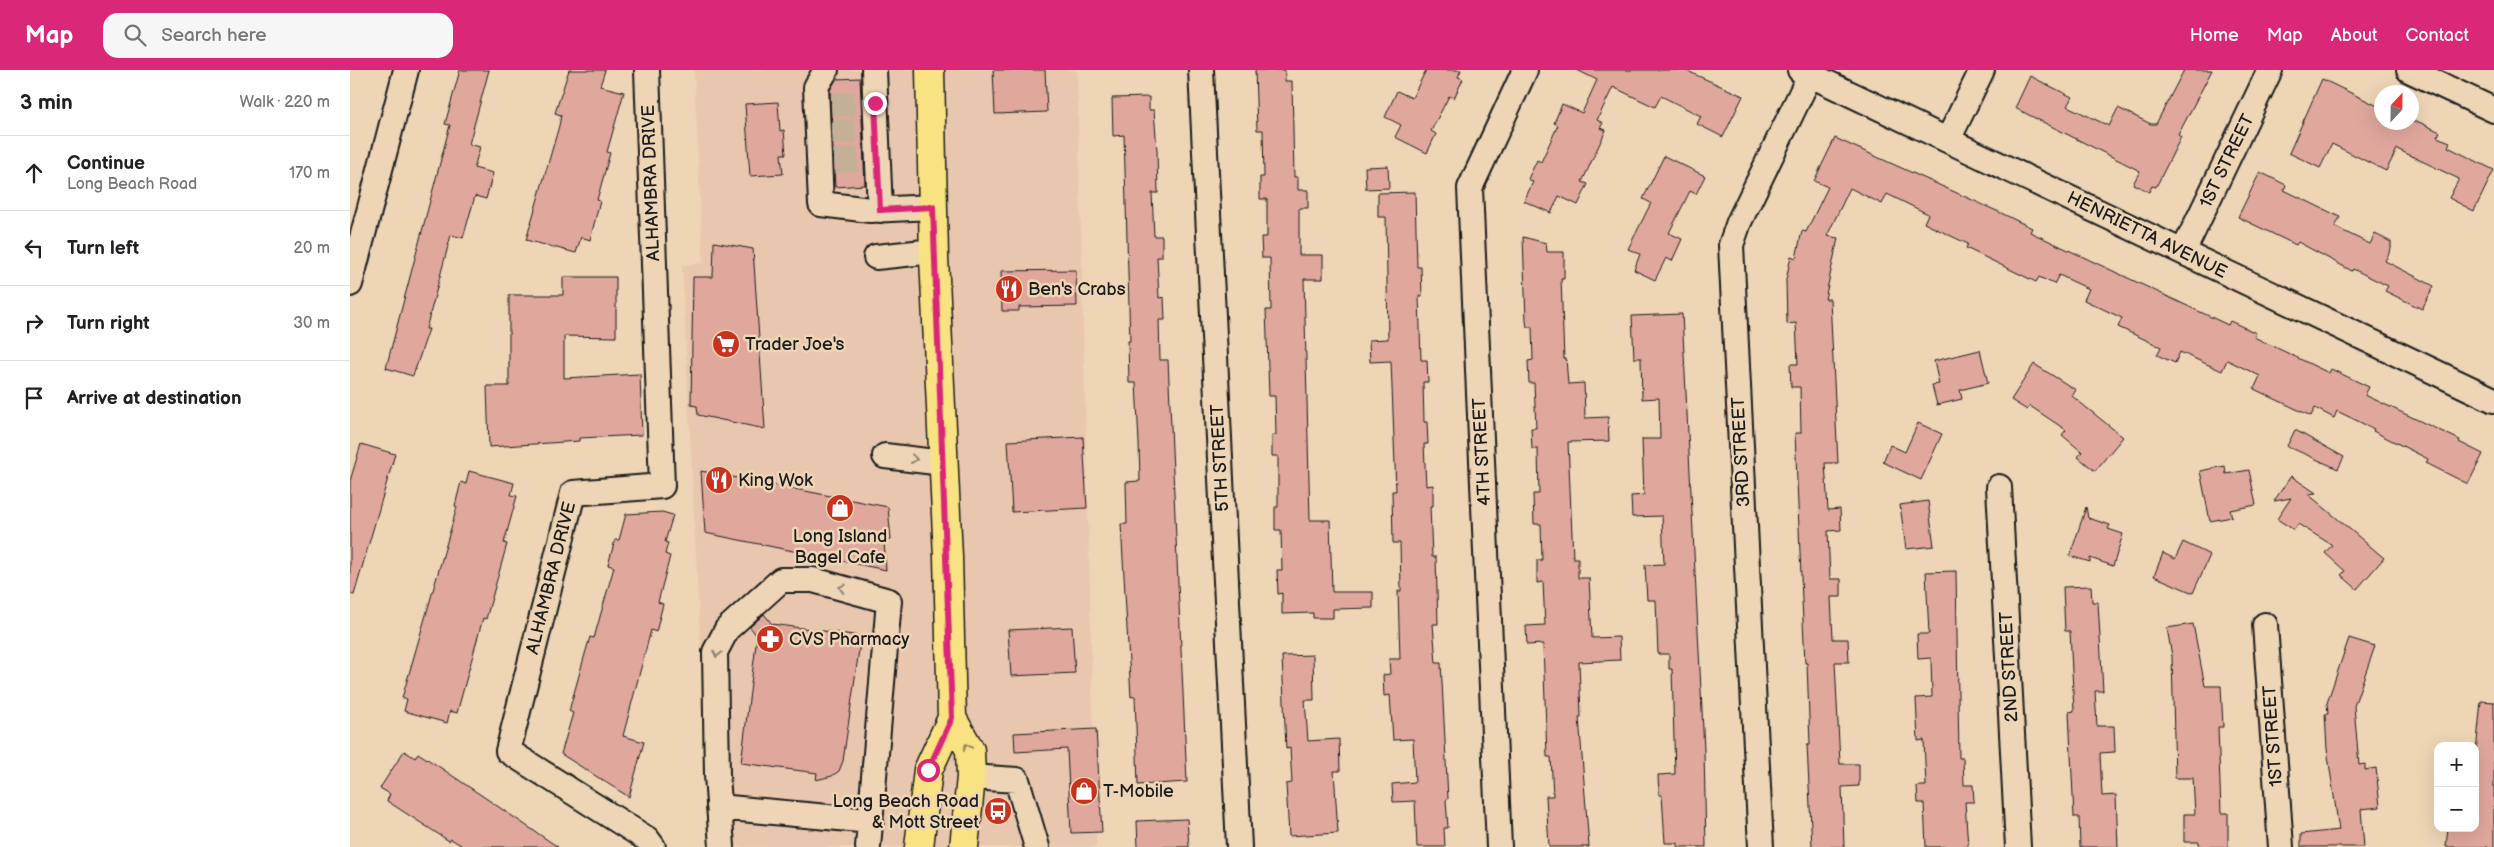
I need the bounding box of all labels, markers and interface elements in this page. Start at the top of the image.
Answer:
search box [103,13,453,58]
text: Map [25,21,73,50]
icon: search [121,21,149,49]
text: Search here [161,24,267,47]
text: Home [2190,25,2239,46]
text: Map [2267,25,2303,46]
text: About [2331,25,2378,46]
text: Contact [2406,25,2469,46]
north arrow [2374,85,2419,130]
text: 3 min [20,90,73,115]
route end [864,92,887,115]
text: Walk · 220 m [240,93,330,112]
street label: ALHAMBRA DRIVE [638,104,664,262]
street label: 1ST STREET [2195,111,2259,211]
text: Continue [67,152,145,175]
icon: ahead [20,159,48,187]
text: 170 m [289,164,330,183]
text: Long Beach Road [67,175,197,194]
street label: HENRIETTA AVENUE [2064,187,2231,283]
icon: left [20,234,48,262]
text: Turn left [67,237,139,260]
text: 20 m [294,239,330,258]
restaurant icon: Ben's Crabs [994,274,1024,304]
place label: Ben's Crabs [1028,279,1126,300]
icon: right [20,309,48,337]
text: Turn right [67,312,150,335]
text: 30 m [293,314,330,333]
supermarket icon: Trader Joe's [711,329,741,359]
place label: Trader Joe's [745,334,844,355]
icon: arrive [20,384,48,412]
text: Arrive at destination [67,387,242,410]
street label: 3RD STREET [1728,396,1754,508]
street label: 4TH STREET [1469,397,1495,507]
street label: 5TH STREET [1207,404,1233,512]
one-way arrow [910,454,918,464]
restaurant icon: King Wok [704,465,734,495]
place label: King Wok [738,470,813,491]
shop icon: Long Island Bagel Cafe [825,493,855,523]
street label: ALHAMBRA DRIVE [522,499,580,656]
place label: Long Island Bagel Cafe [793,526,887,568]
one-way arrow [839,584,847,594]
street label: 2ND STREET [1996,611,2022,723]
pharmacy icon: CVS Pharmacy [755,624,785,654]
place label: CVS Pharmacy [789,629,910,650]
one-way arrow [712,650,723,658]
street label: 1ST STREET [2259,684,2287,787]
map controls [2434,742,2479,832]
button: + [2434,742,2479,787]
one-way arrow [963,743,973,752]
route start [917,759,940,782]
shop icon: T-Mobile [1069,776,1099,806]
place label: T-Mobile [1103,781,1174,802]
button: − [2434,787,2479,832]
place label: Long Beach Road & Mott Street [832,791,979,833]
bus stop icon: Long Beach Road & Mott Street [983,796,1013,826]

